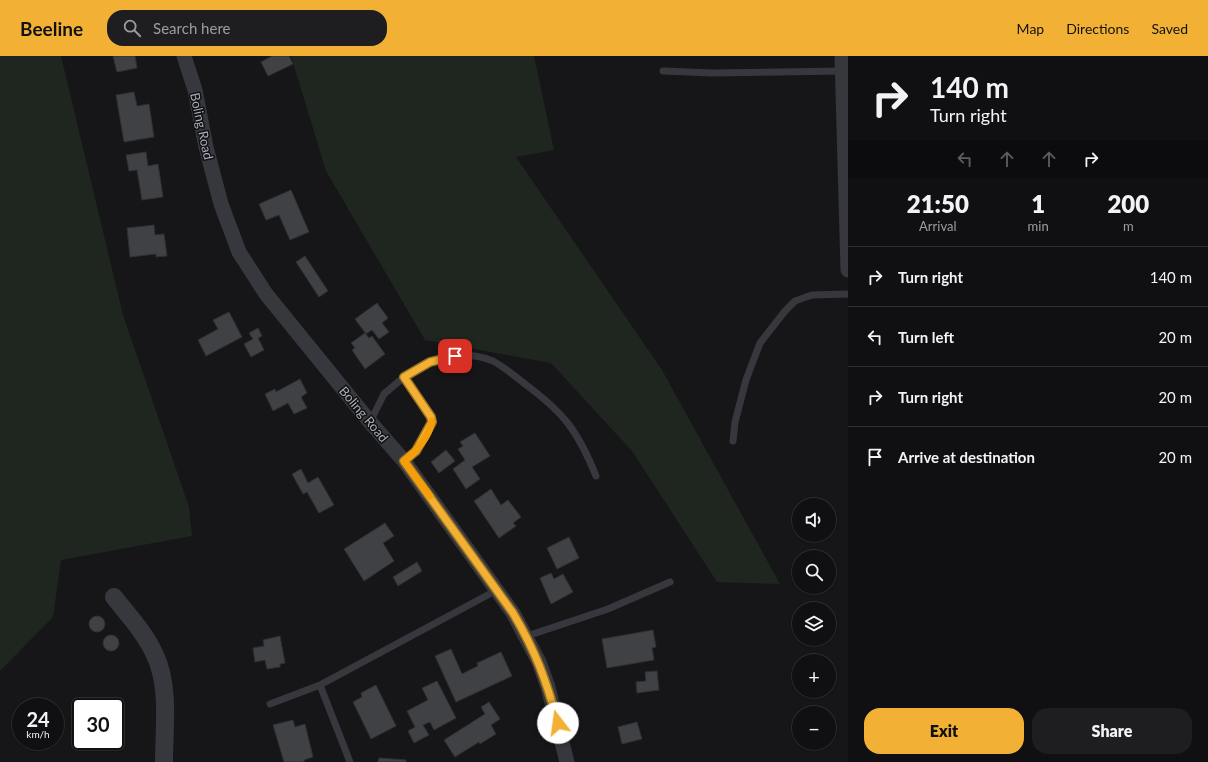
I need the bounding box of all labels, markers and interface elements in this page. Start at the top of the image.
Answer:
search box [107,10,387,46]
text: Beeline [20,17,83,40]
icon: search [121,17,143,39]
text: Search here [153,19,230,37]
text: Map [1017,20,1044,37]
text: Directions [1066,20,1129,37]
text: Saved [1151,20,1188,37]
text: 140 m [930,70,1009,104]
icon: right [864,72,916,124]
street label: Boling Road [187,91,217,161]
text: Turn right [930,104,1007,126]
icon: left [954,148,976,170]
icon: ahead [996,148,1018,170]
icon: ahead [1038,148,1060,170]
icon: right [1080,148,1102,170]
text: 21:50 [907,189,969,218]
text: 1 [1031,189,1045,218]
text: 200 [1107,189,1149,218]
text: Arrival [919,218,957,234]
text: min [1028,218,1049,234]
text: m [1123,218,1134,234]
icon: right [864,266,886,288]
text: Turn right [898,268,963,286]
text: 140 m [1150,268,1192,286]
icon: left [864,326,886,348]
text: Turn left [898,328,954,346]
text: 20 m [1158,328,1192,346]
pin [438,339,472,373]
icon: arrive [444,345,466,367]
street label: Boling Road [336,383,392,445]
icon: right [864,386,886,408]
text: Turn right [898,388,963,406]
text: 20 m [1158,388,1192,406]
icon: arrive [864,446,886,468]
text: Arrive at destination [898,448,1035,466]
text: 20 m [1158,448,1192,466]
map controls [792,498,836,750]
button: sound [792,498,836,542]
button: search [792,550,836,594]
button: layers [792,602,836,646]
button: + [792,654,836,698]
speed limit sign: 30 [72,698,124,750]
position arrow [537,702,579,744]
button: − [792,706,836,750]
text: 24 [26,707,50,731]
button: Exit [864,708,1024,754]
button: Share [1032,708,1192,754]
text: km/h [26,728,50,740]

